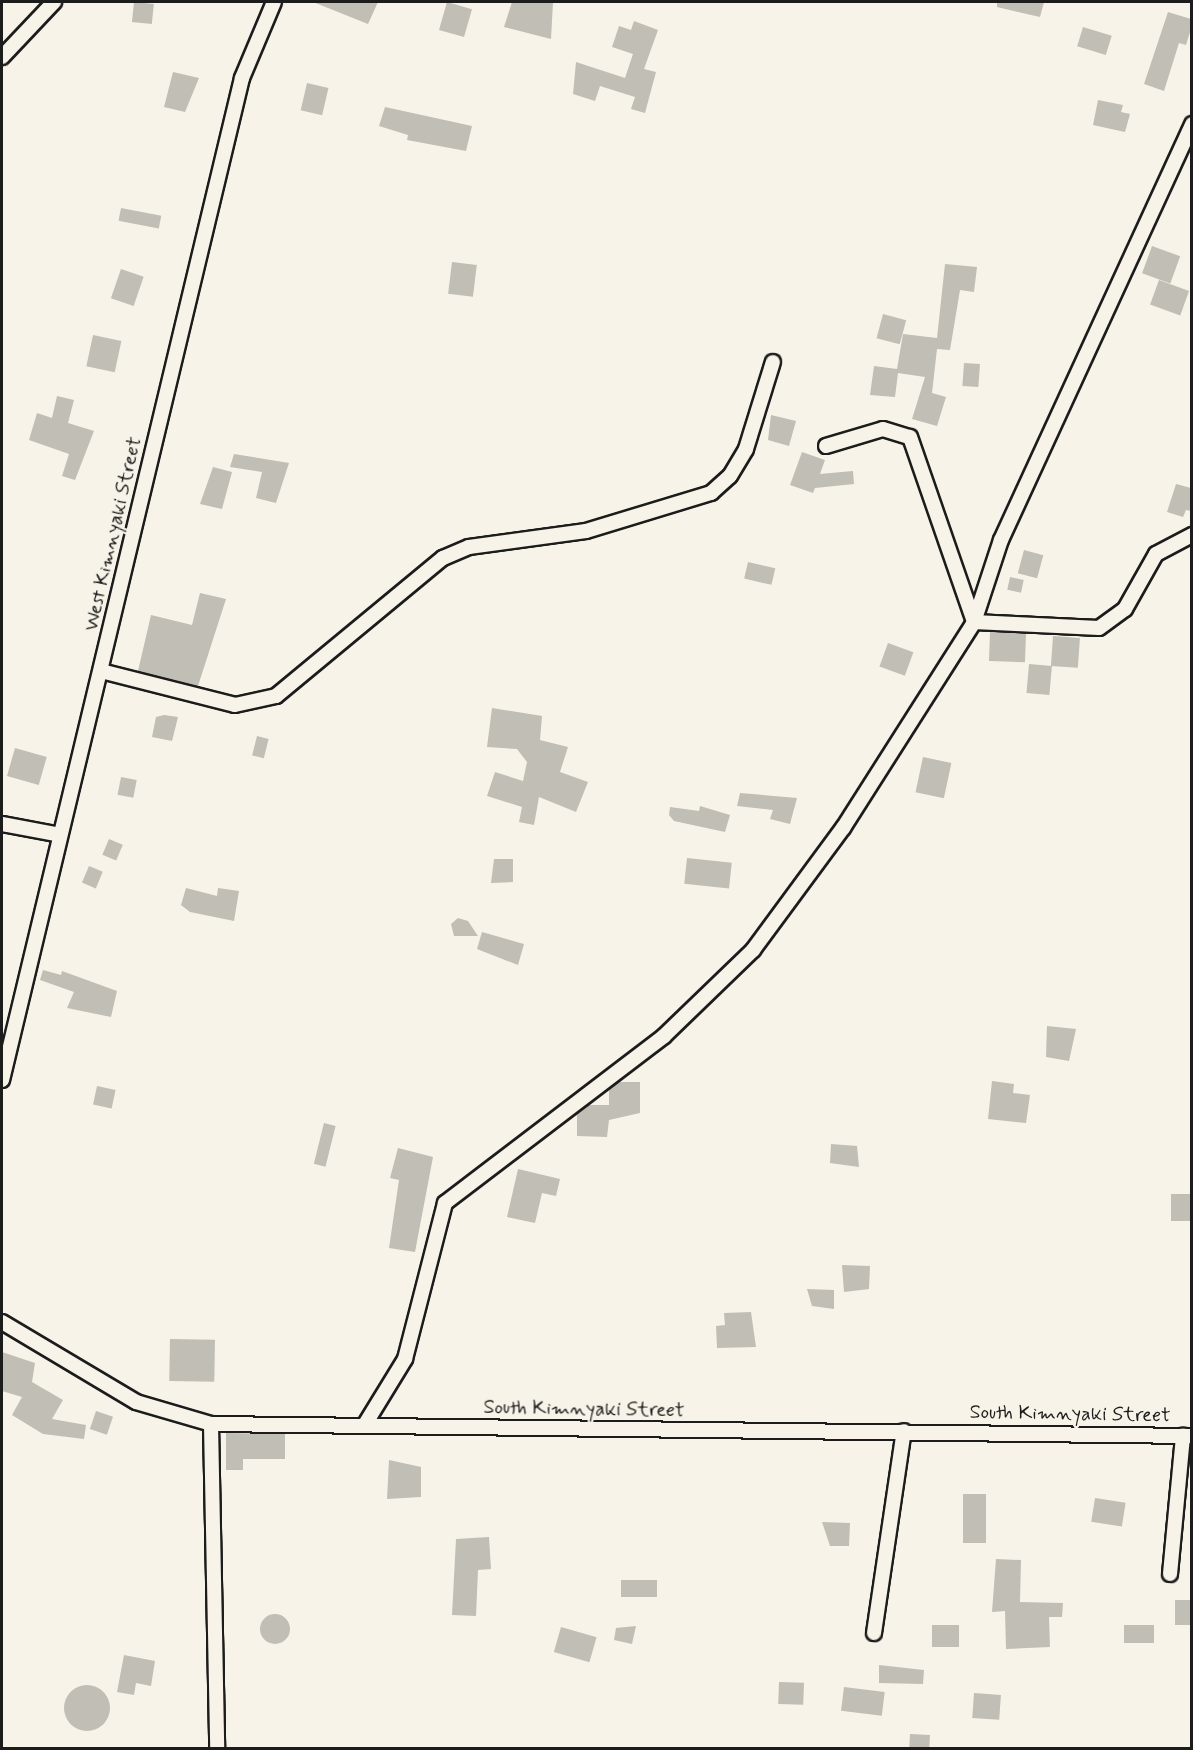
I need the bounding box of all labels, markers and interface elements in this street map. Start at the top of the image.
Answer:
street label: West Kimnyaki Street [79,435,147,633]
street label: South Kimnyaki Street [484,1395,684,1423]
street label: South Kimnyaki Street [970,1400,1170,1428]

